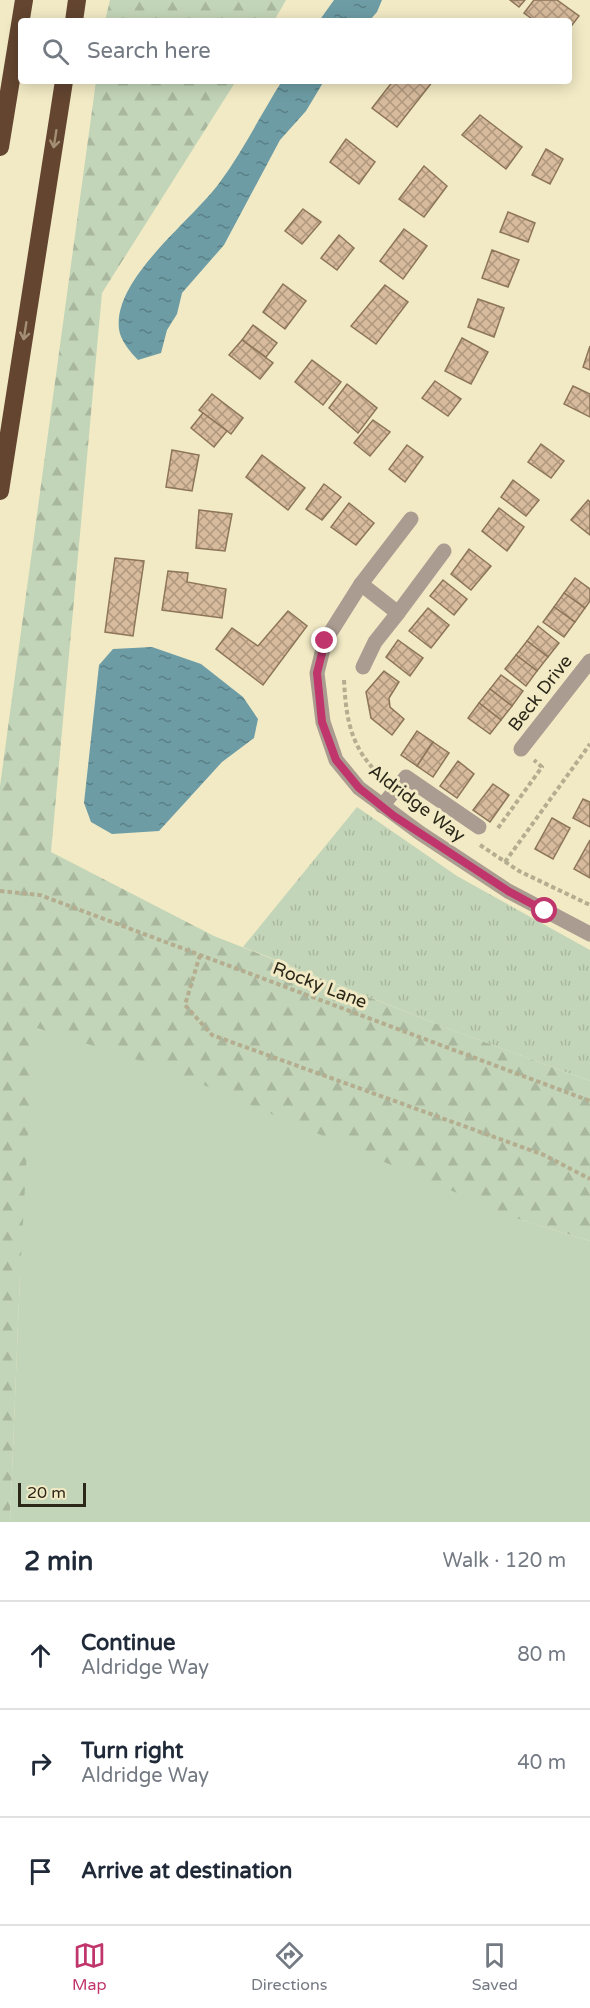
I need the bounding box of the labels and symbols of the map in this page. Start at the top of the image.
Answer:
one-way arrow [49,128,60,148]
one-way arrow [19,321,30,341]
route end [311,627,337,653]
street label: Beck Drive [503,650,577,736]
street label: Aldridge Way [364,760,470,847]
route start [531,897,557,923]
street label: Rocky Lane [270,957,370,1013]
scale bar [18,1480,86,1508]

